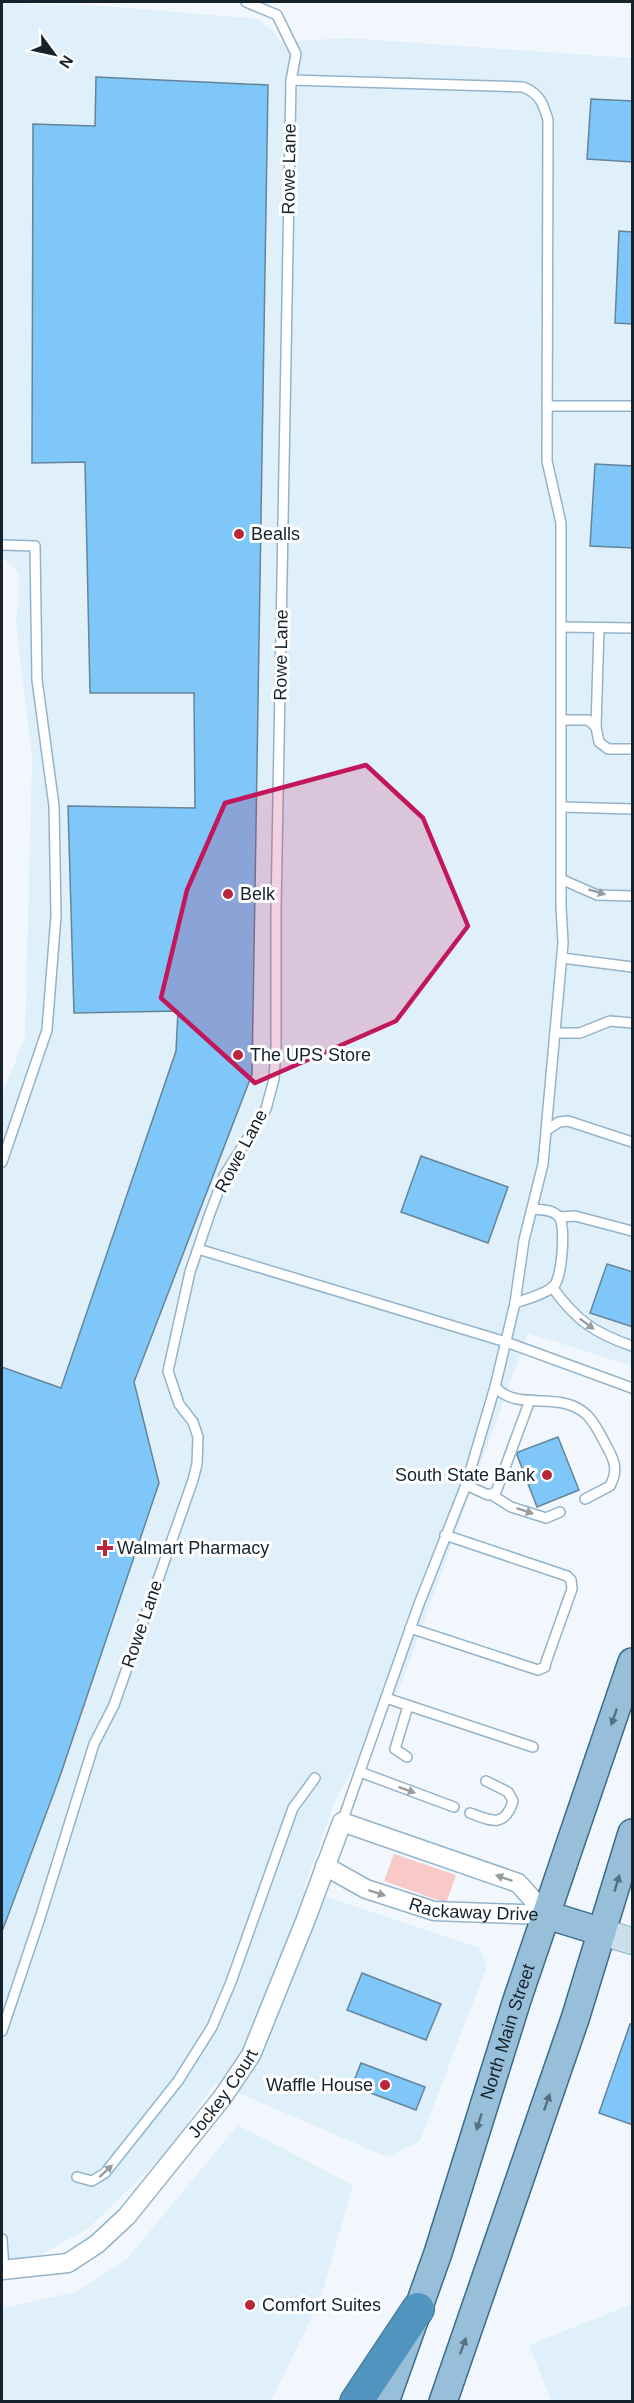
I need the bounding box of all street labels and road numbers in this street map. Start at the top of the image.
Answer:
street label: Rowe Lane [278,123,300,215]
street label: Rowe Lane [270,609,292,701]
street label: Rowe Lane [211,1106,271,1196]
street label: Rowe Lane [118,1578,166,1670]
street label: Rackaway Drive [407,1894,539,1925]
street label: North Main Street [477,1961,539,2102]
street label: Jockey Court [184,2047,262,2142]

